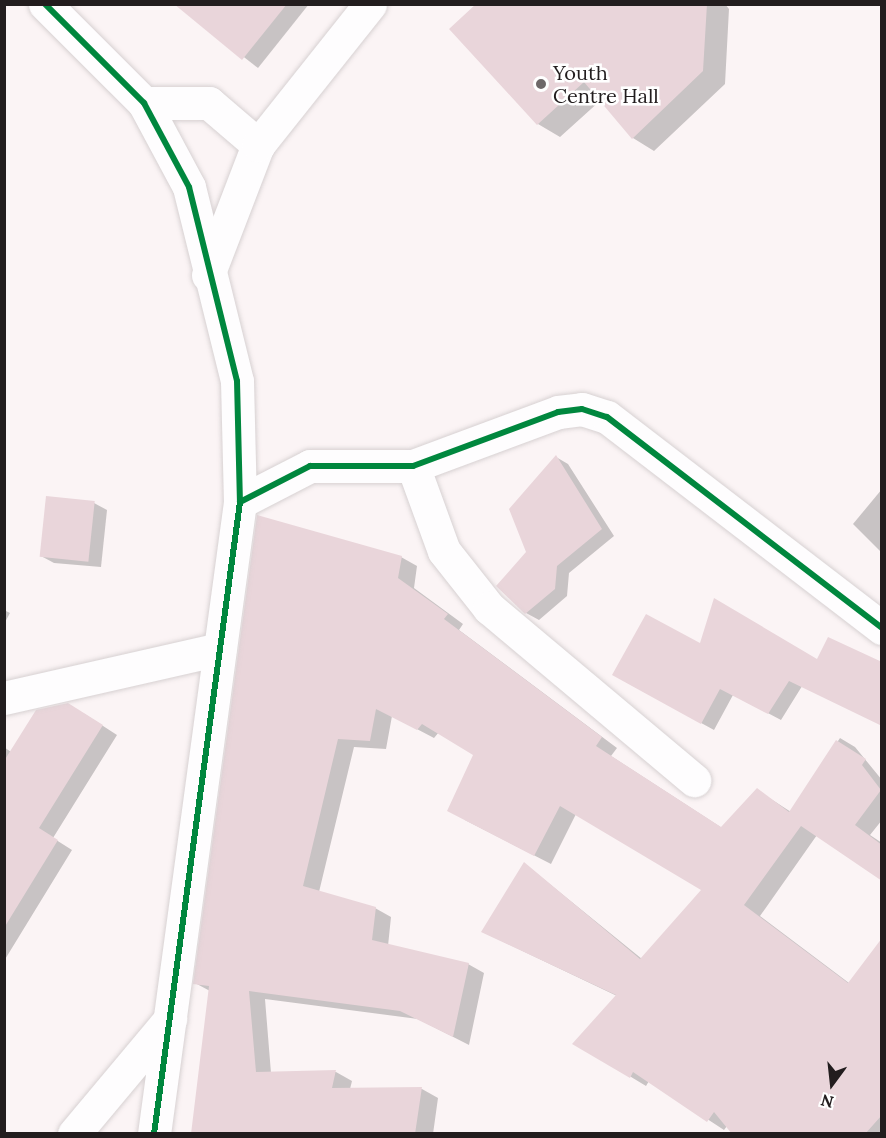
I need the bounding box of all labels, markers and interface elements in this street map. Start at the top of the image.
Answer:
place label: Youth Centre Hall [553,60,659,107]
marker: Youth Centre Hall [534,77,548,91]
north arrow [802,1054,862,1114]
text: N [819,1090,836,1113]

